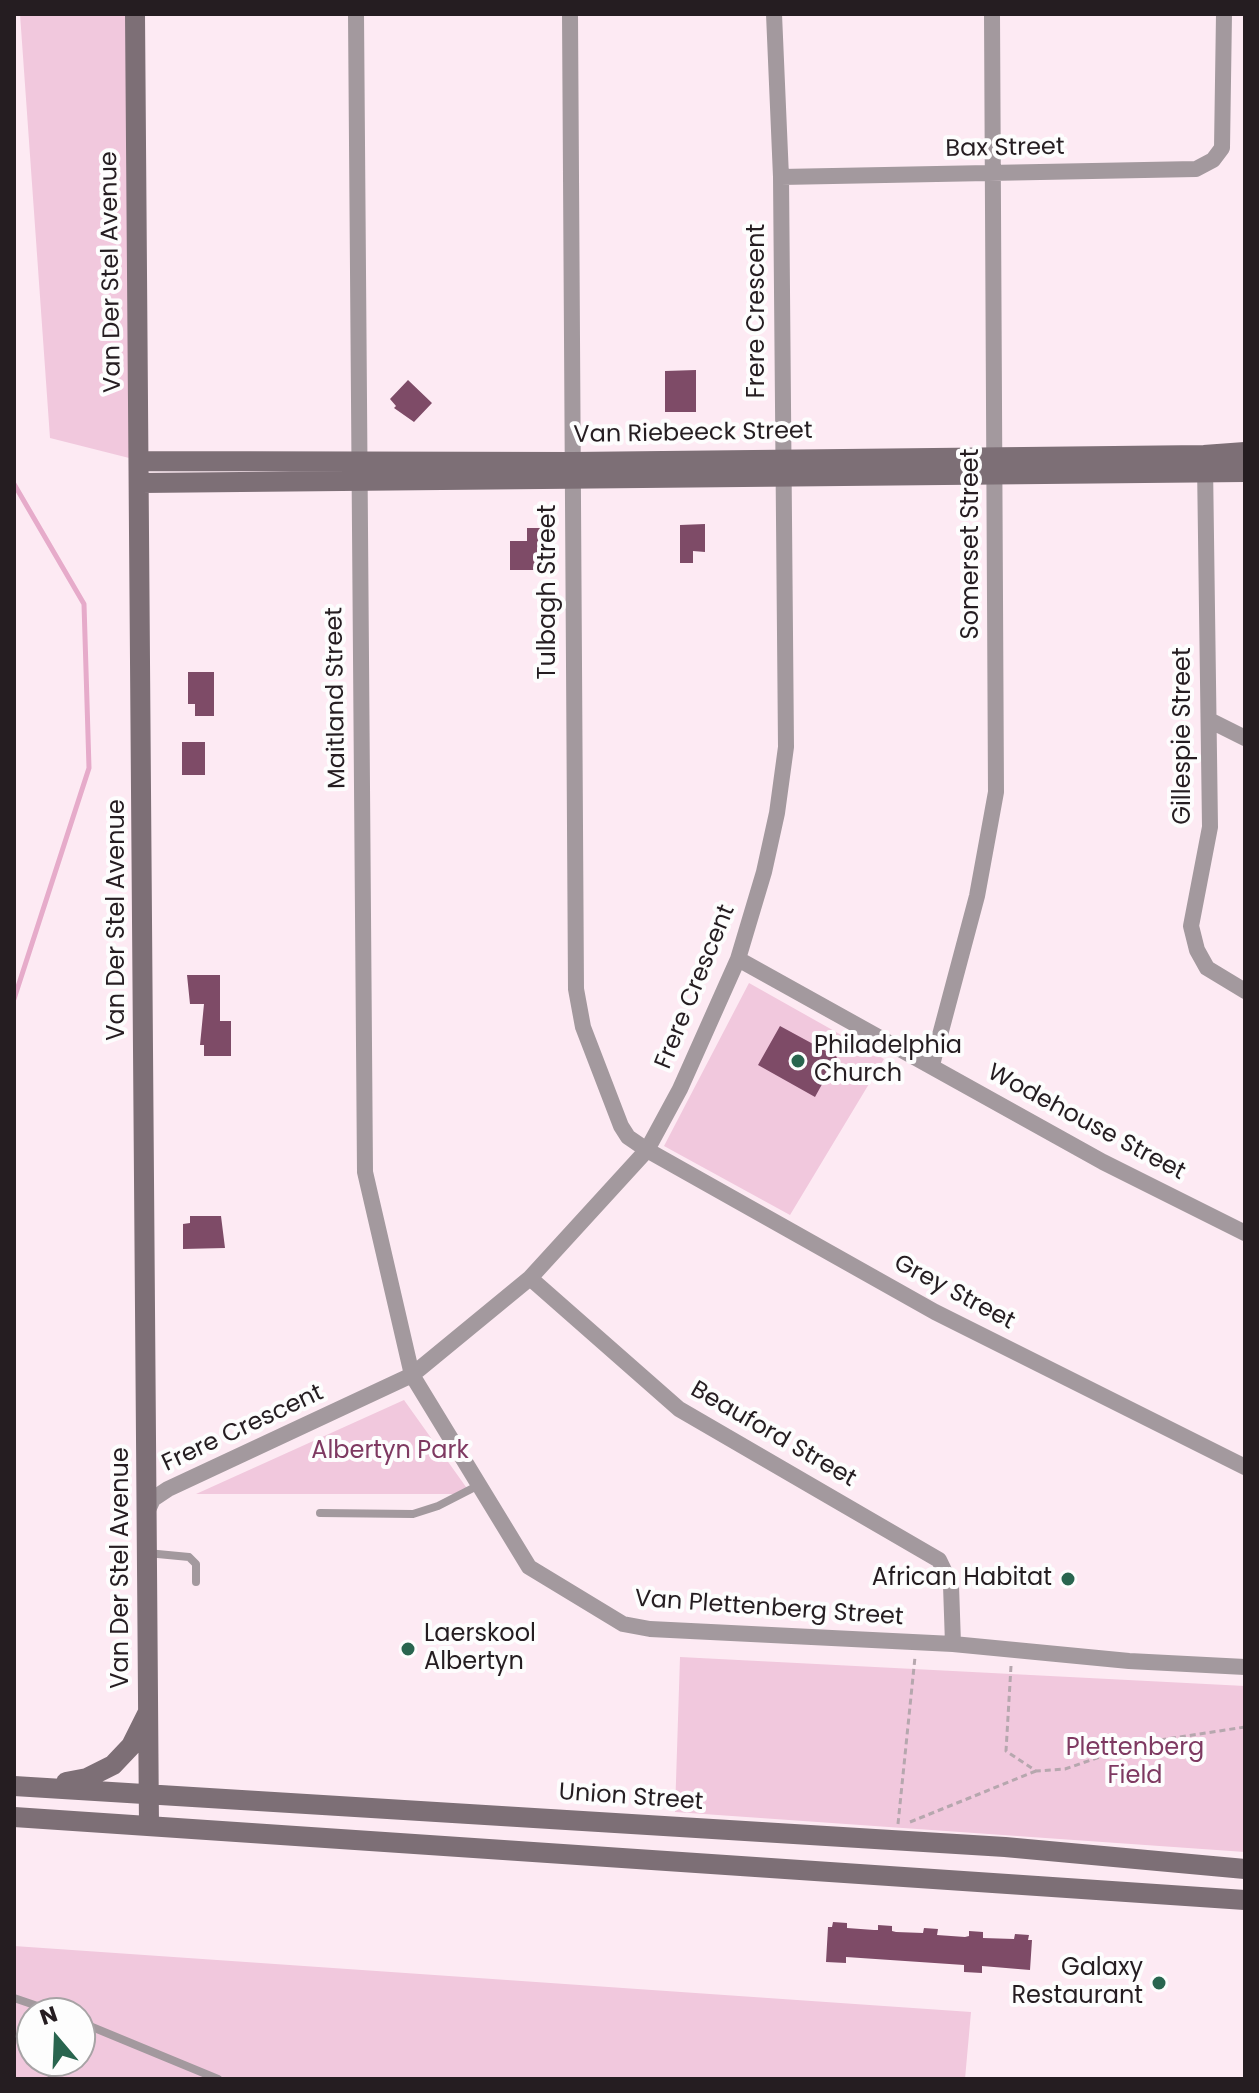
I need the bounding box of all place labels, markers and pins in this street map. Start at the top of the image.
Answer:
place label: Philadelphia Church [814,1033,962,1089]
marker: Philadelphia Church [789,1052,807,1070]
place label: African Habitat [872,1565,1052,1593]
marker: African Habitat [1059,1570,1077,1588]
place label: Laerskool Albertyn [424,1621,536,1677]
marker: Laerskool Albertyn [399,1640,417,1658]
place label: Galaxy Restaurant [1011,1955,1143,2011]
marker: Galaxy Restaurant [1150,1974,1168,1992]

